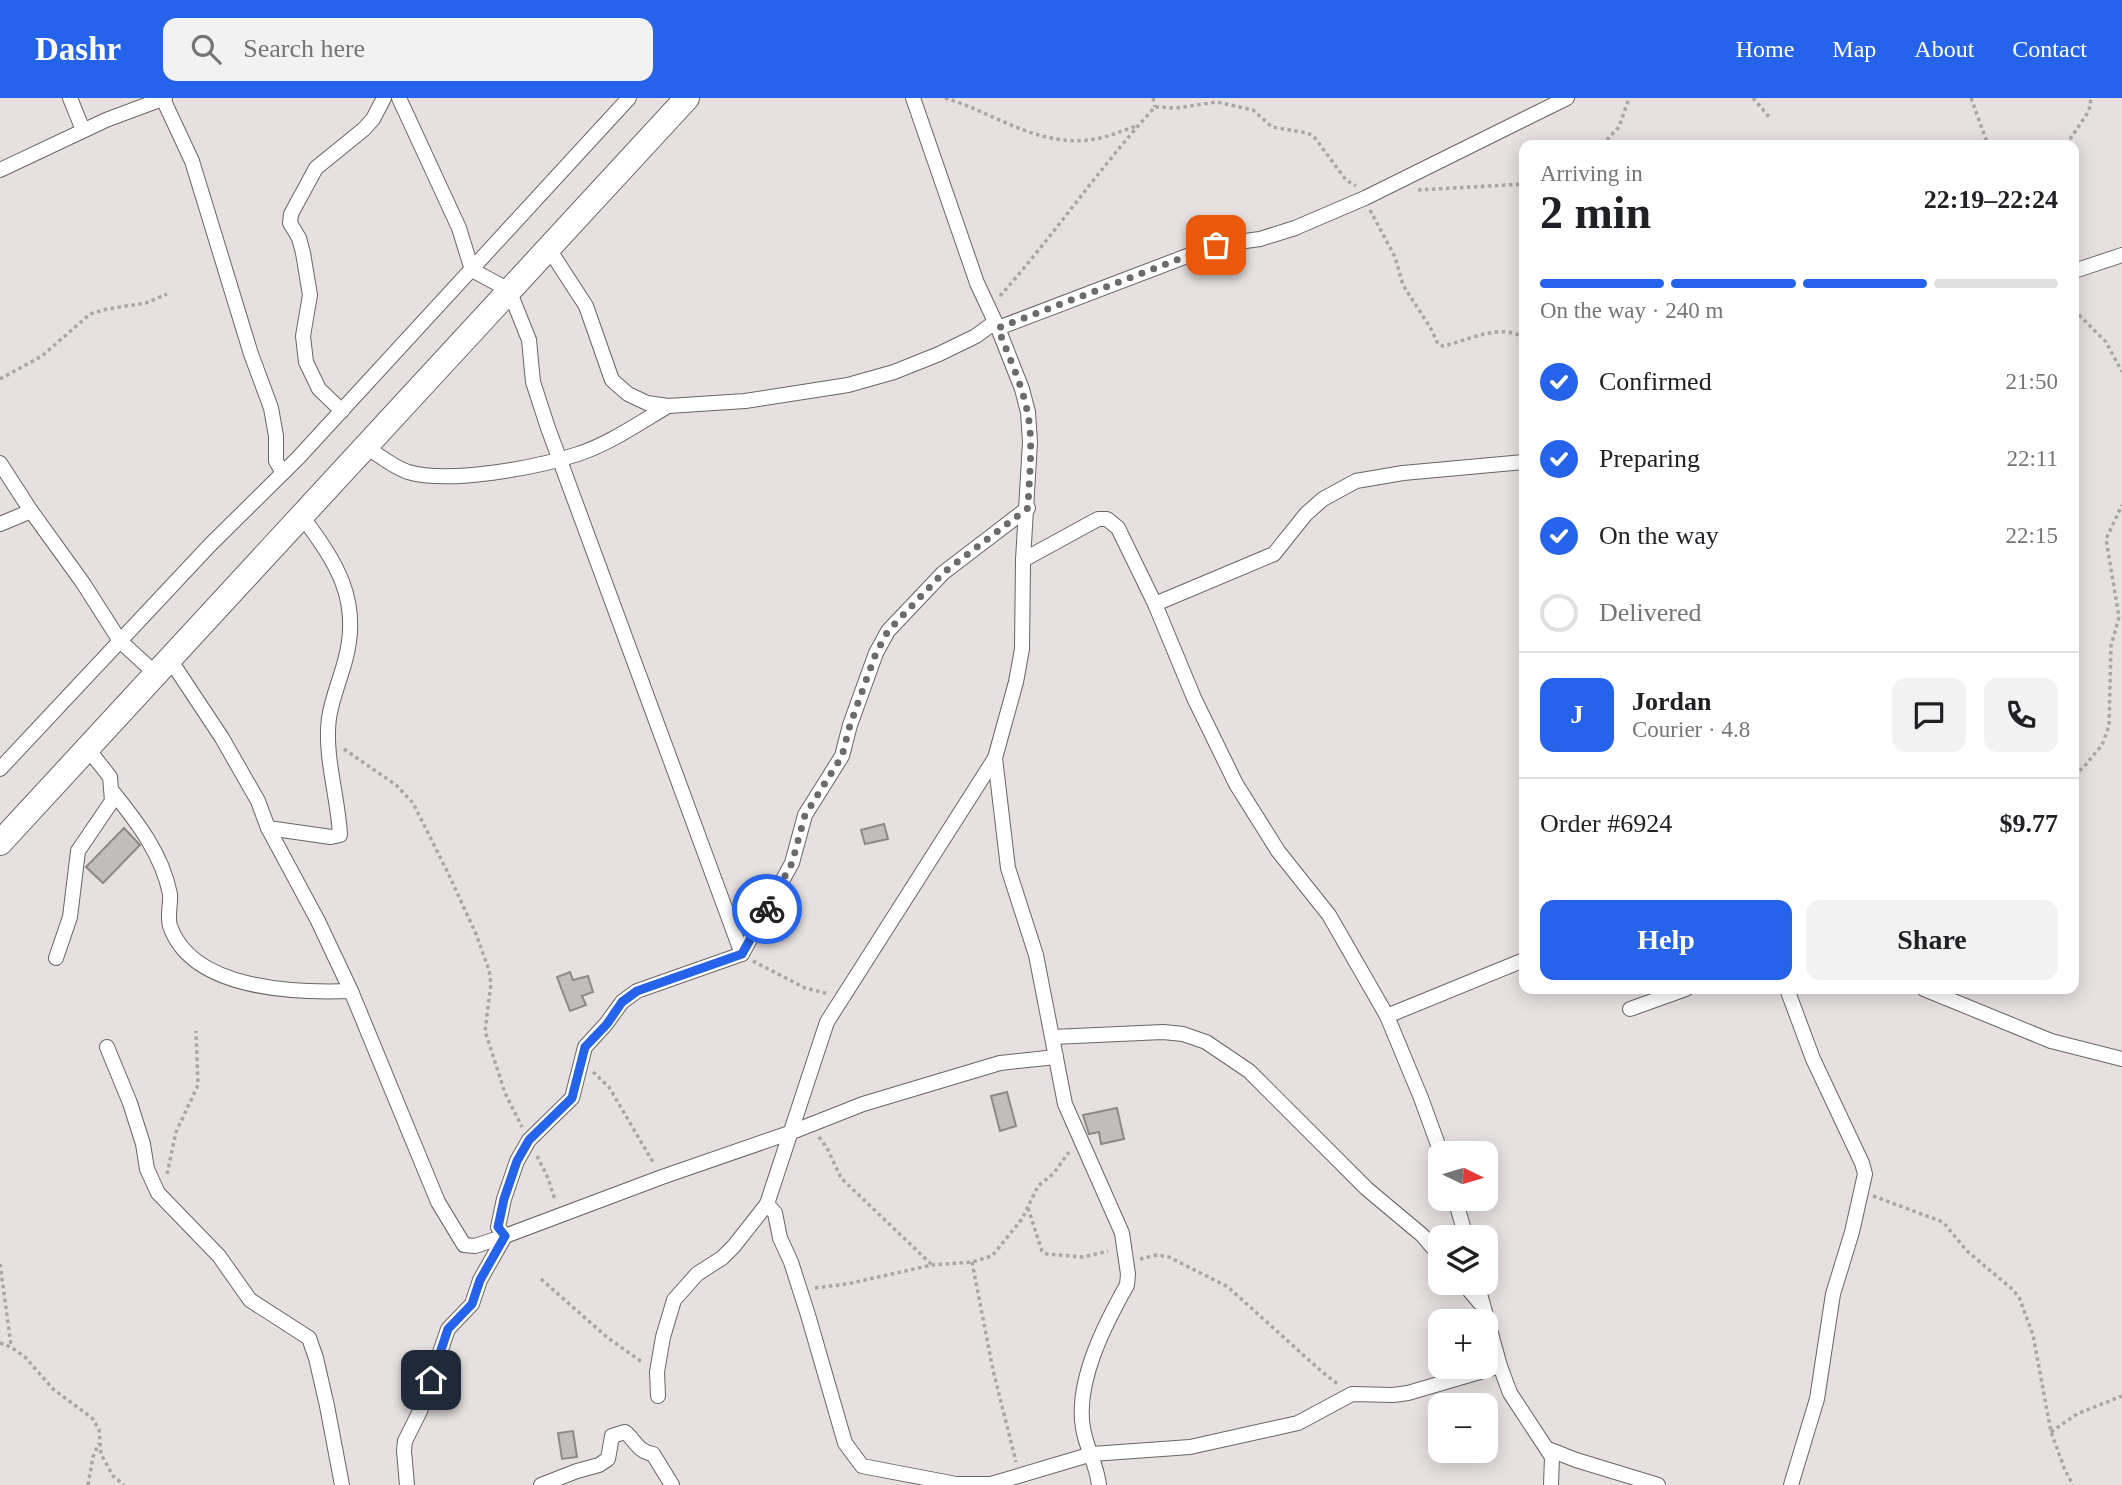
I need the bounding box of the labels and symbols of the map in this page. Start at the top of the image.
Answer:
pin [1186,215,1246,275]
courier [732,874,802,944]
north arrow [1428,1141,1498,1211]
pin [401,1350,461,1410]

